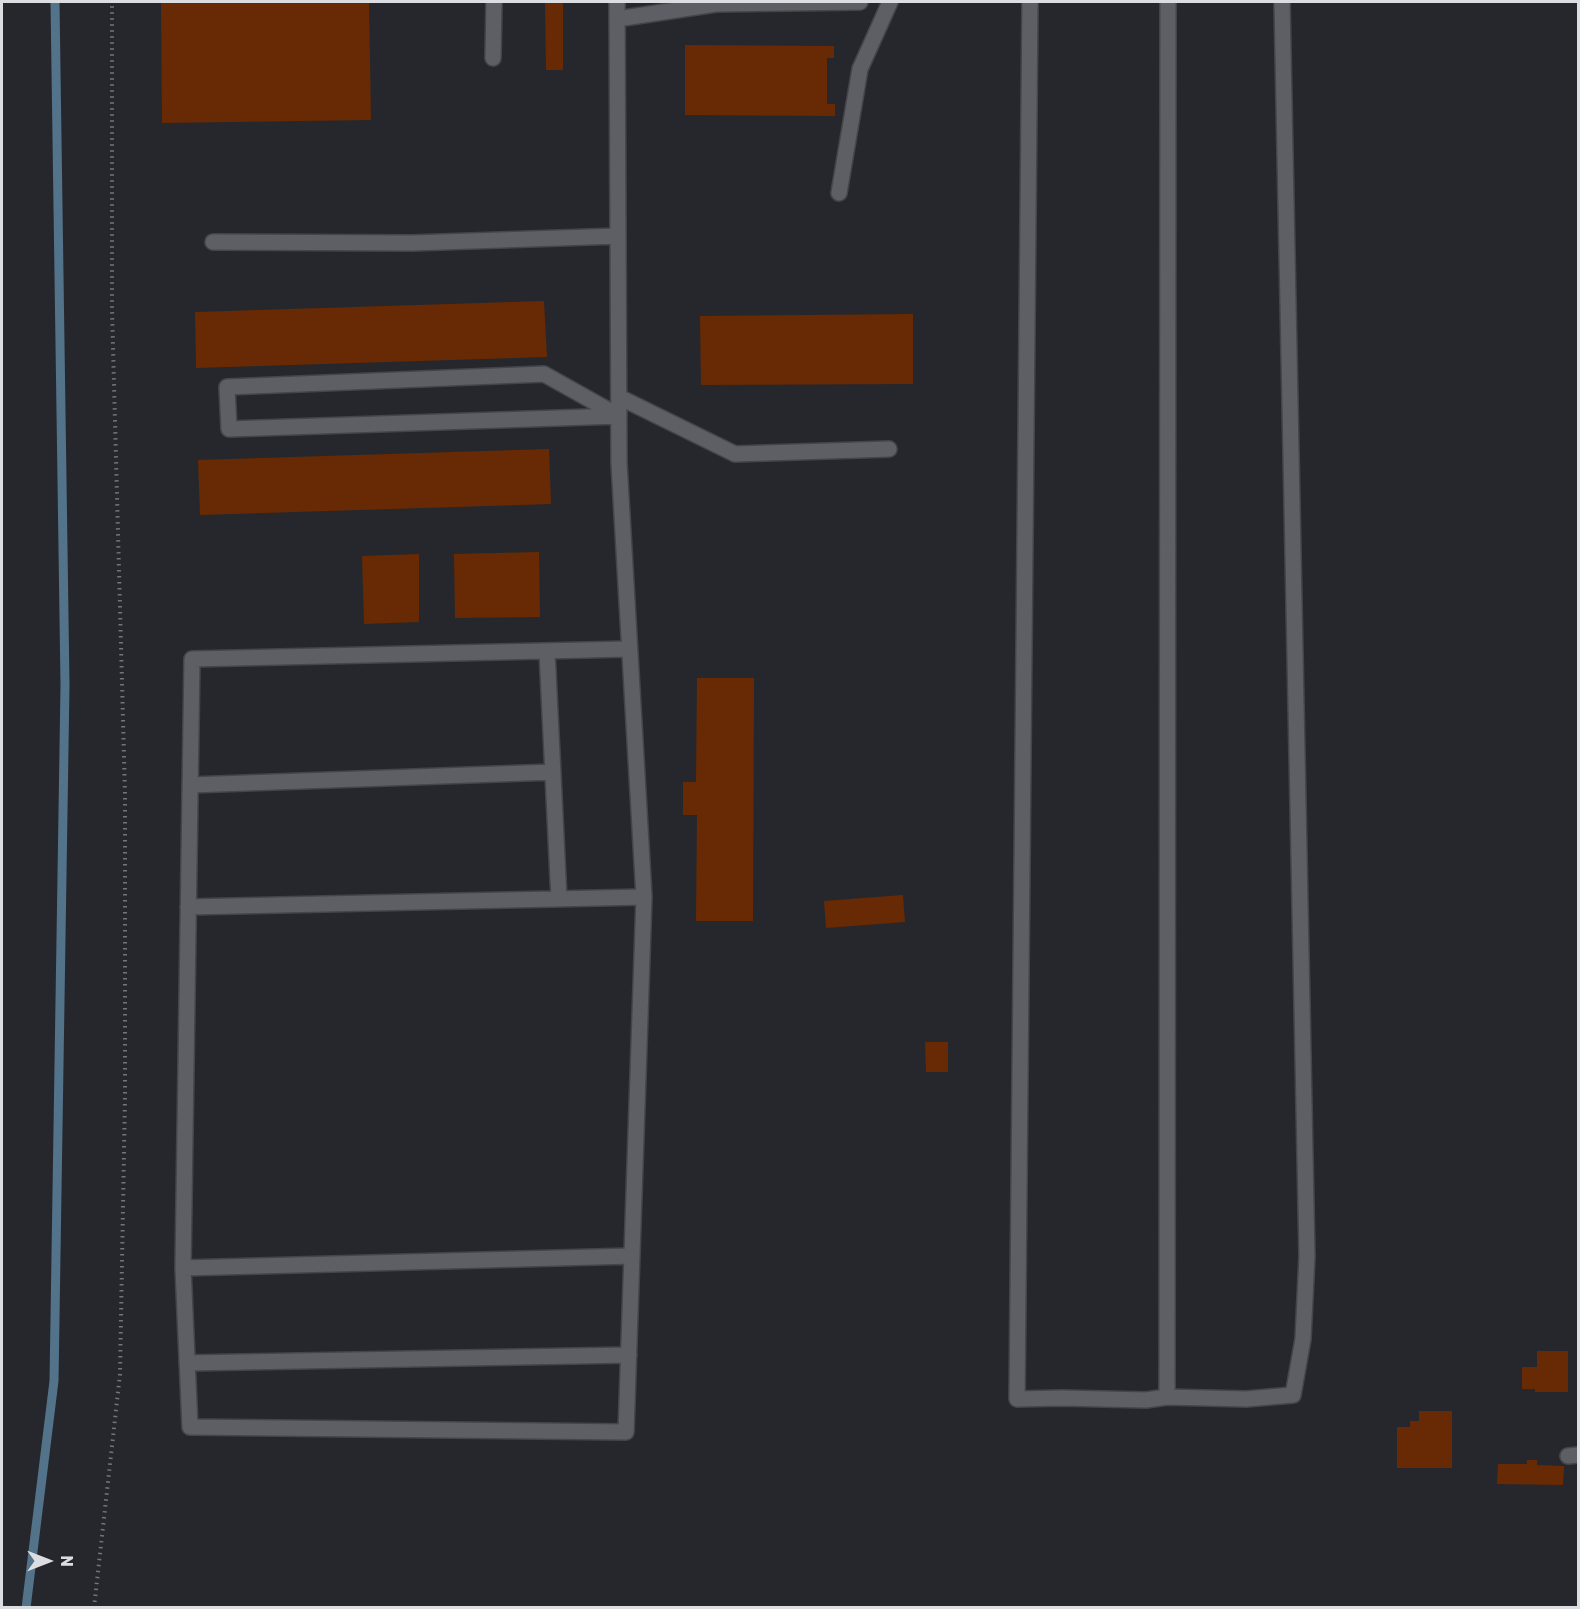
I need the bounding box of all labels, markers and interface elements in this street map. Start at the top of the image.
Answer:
north arrow [18,1531,78,1591]
text: N [57,1555,76,1567]

